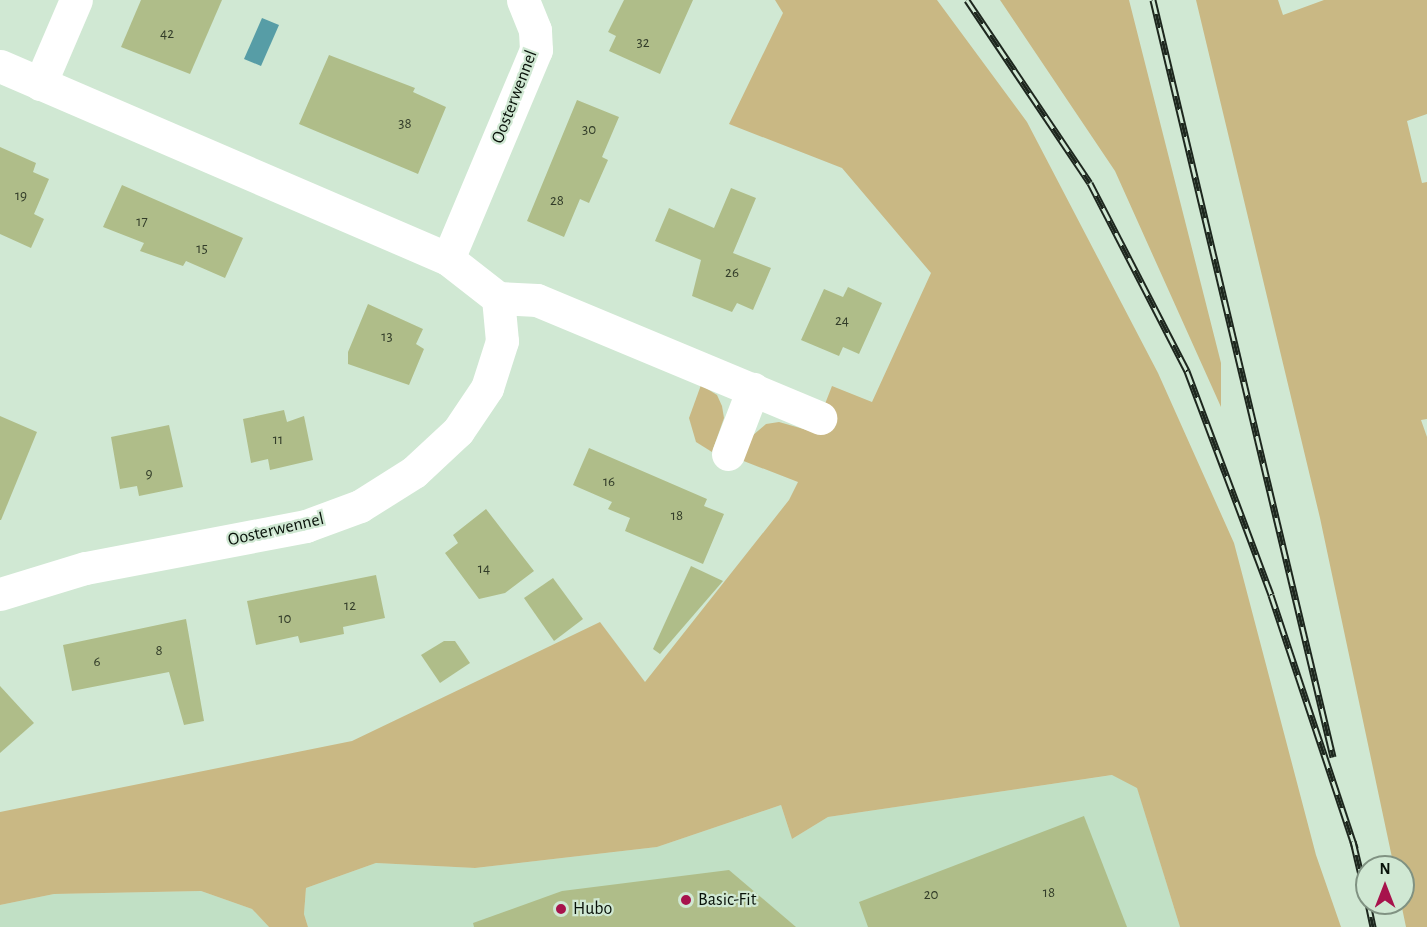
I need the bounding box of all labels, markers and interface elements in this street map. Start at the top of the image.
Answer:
house number: 42 [160,25,174,43]
house number: 32 [636,34,650,52]
street label: Oosterwennel [487,47,543,147]
house number: 38 [398,115,412,133]
house number: 30 [582,121,596,139]
house number: 19 [15,187,27,205]
house number: 28 [550,192,564,210]
house number: 17 [136,213,148,231]
house number: 15 [196,240,208,258]
house number: 26 [725,264,739,282]
house number: 24 [835,312,849,330]
house number: 13 [381,328,393,346]
house number: 11 [273,431,283,449]
house number: 9 [145,465,153,483]
house number: 16 [603,473,615,491]
house number: 18 [671,507,683,525]
street label: Oosterwennel [226,508,326,552]
house number: 14 [478,560,490,578]
house number: 12 [344,597,356,615]
house number: 10 [278,610,292,628]
house number: 8 [155,642,163,660]
house number: 6 [93,653,101,671]
north arrow [1355,855,1415,915]
text: N [1379,861,1391,877]
house number: 18 [1043,884,1055,902]
house number: 20 [924,886,938,904]
place label: Basic-Fit [698,889,756,911]
marker: Basic-Fit [679,893,693,907]
place label: Hubo [573,898,612,920]
marker: Hubo [554,902,568,916]

